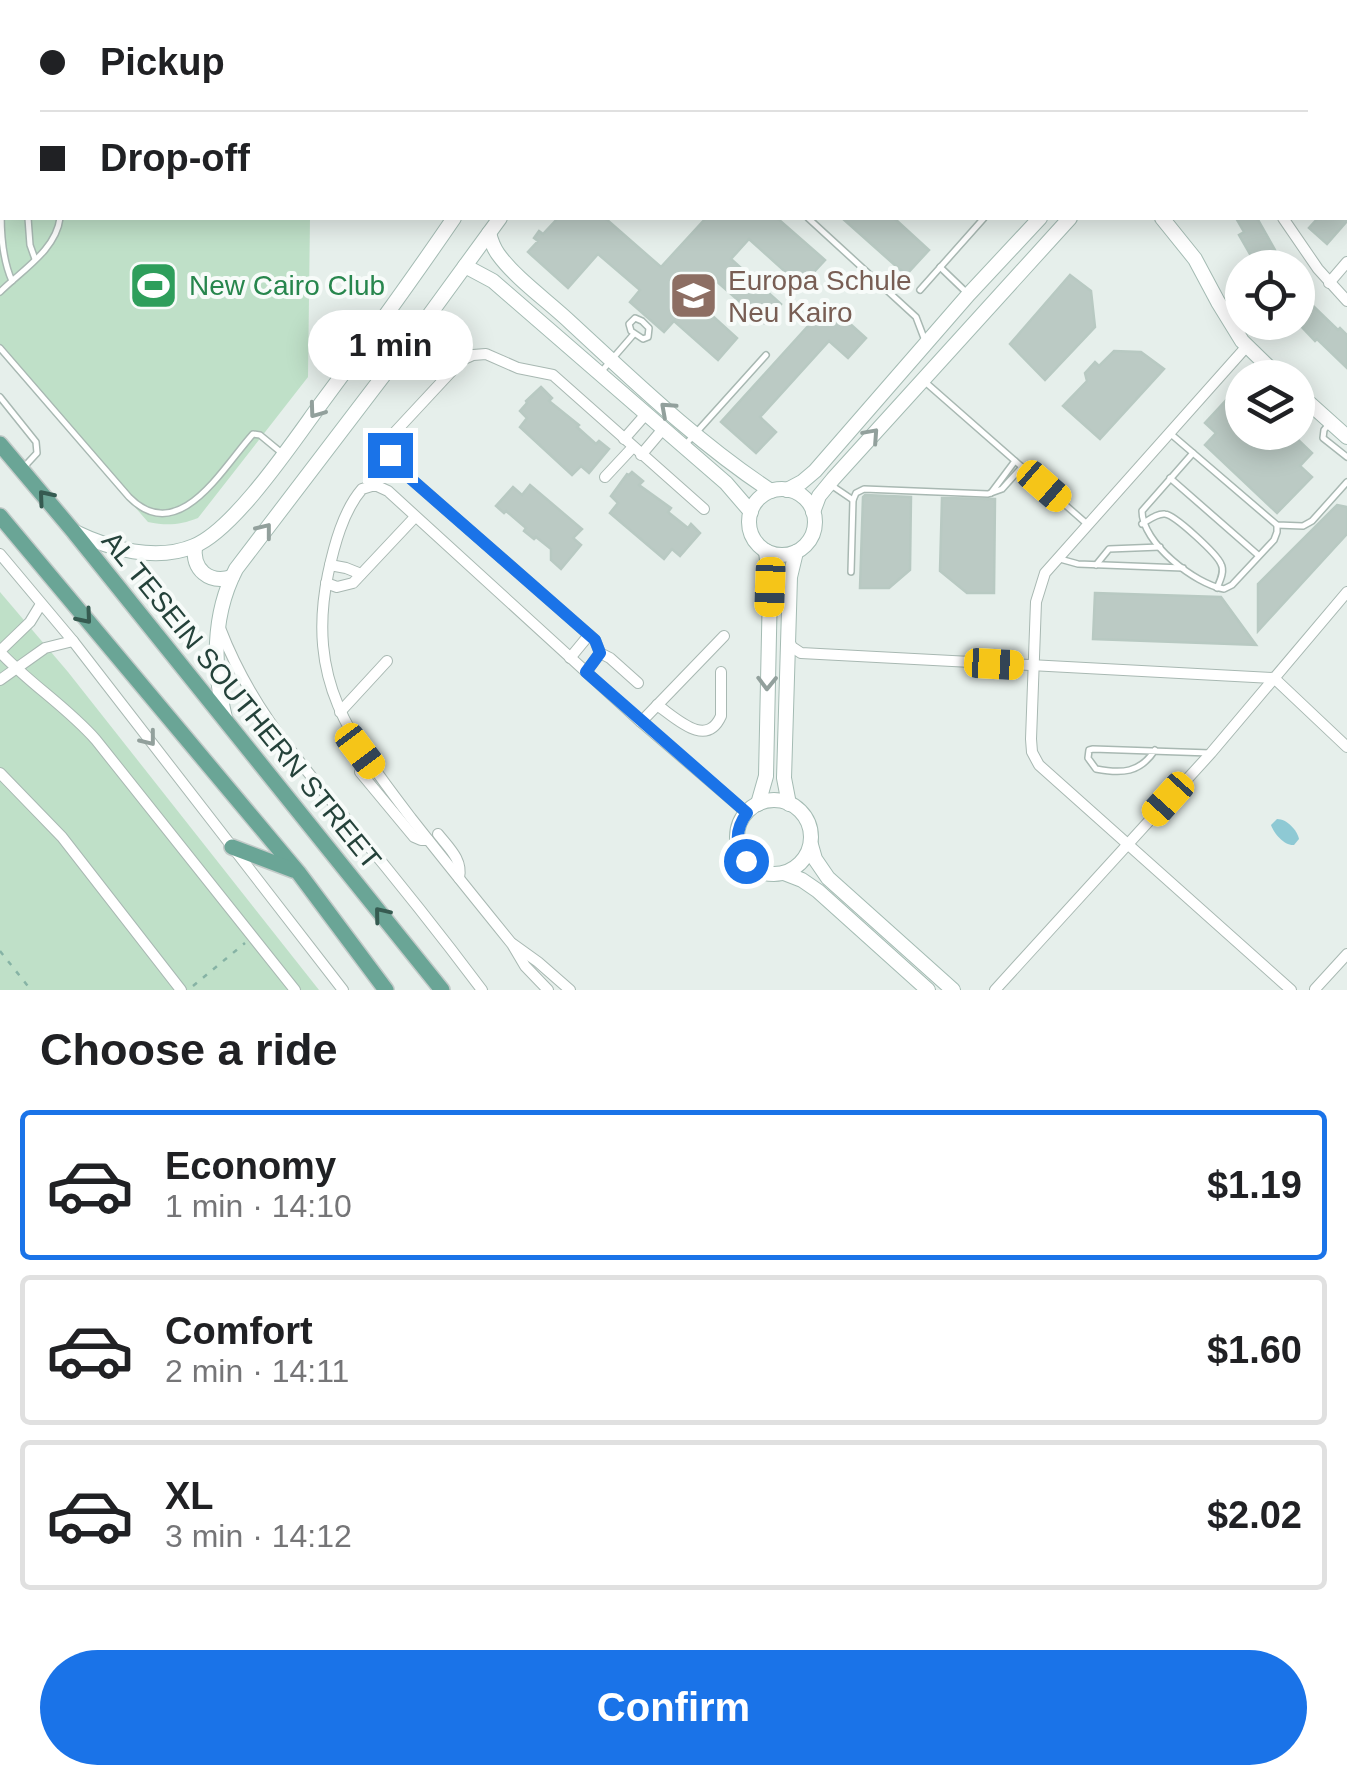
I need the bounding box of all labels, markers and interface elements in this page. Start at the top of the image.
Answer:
text: Pickup [100,41,225,83]
text: Drop-off [100,137,250,179]
map controls [1225,250,1315,450]
button: locate [1225,250,1315,340]
sports icon: New Cairo Club [128,259,180,311]
place label: Europa Schule Neu Kairo [728,265,912,328]
place label: New Cairo Club [189,270,385,301]
school or university icon: Europa Schule Neu Kairo [667,270,719,322]
callout: 1 min [308,310,472,380]
text: 1 min [349,327,432,363]
button: layers [1225,360,1315,450]
one-way arrow [310,400,327,418]
one-way arrow [660,403,679,421]
one-way arrow [860,428,878,447]
route end [368,433,413,478]
car [1012,455,1076,517]
one-way arrow [39,491,57,509]
one-way arrow [253,523,271,541]
street label: AL TESEIN SOUTHERN STREET [96,526,387,875]
car [754,556,786,618]
one-way arrow [73,606,91,624]
car [963,647,1025,681]
one-way arrow [756,676,778,691]
car [330,718,390,784]
one-way arrow [137,728,154,746]
car [1137,767,1199,831]
route start [724,839,769,884]
one-way arrow [375,907,393,925]
text: Choose a ride [40,1024,338,1075]
icon: car [45,1140,135,1230]
text: Economy [165,1145,336,1187]
text: $1.19 [1207,1164,1302,1206]
text: 1 min · 14:10 [165,1188,352,1224]
icon: car [45,1305,135,1395]
text: Comfort [165,1310,313,1352]
text: $1.60 [1207,1329,1302,1371]
text: 2 min · 14:11 [165,1353,349,1389]
icon: car [45,1470,135,1560]
text: XL [165,1475,214,1517]
text: $2.02 [1207,1494,1302,1536]
text: 3 min · 14:12 [165,1518,352,1554]
button: Confirm [40,1650,1307,1765]

